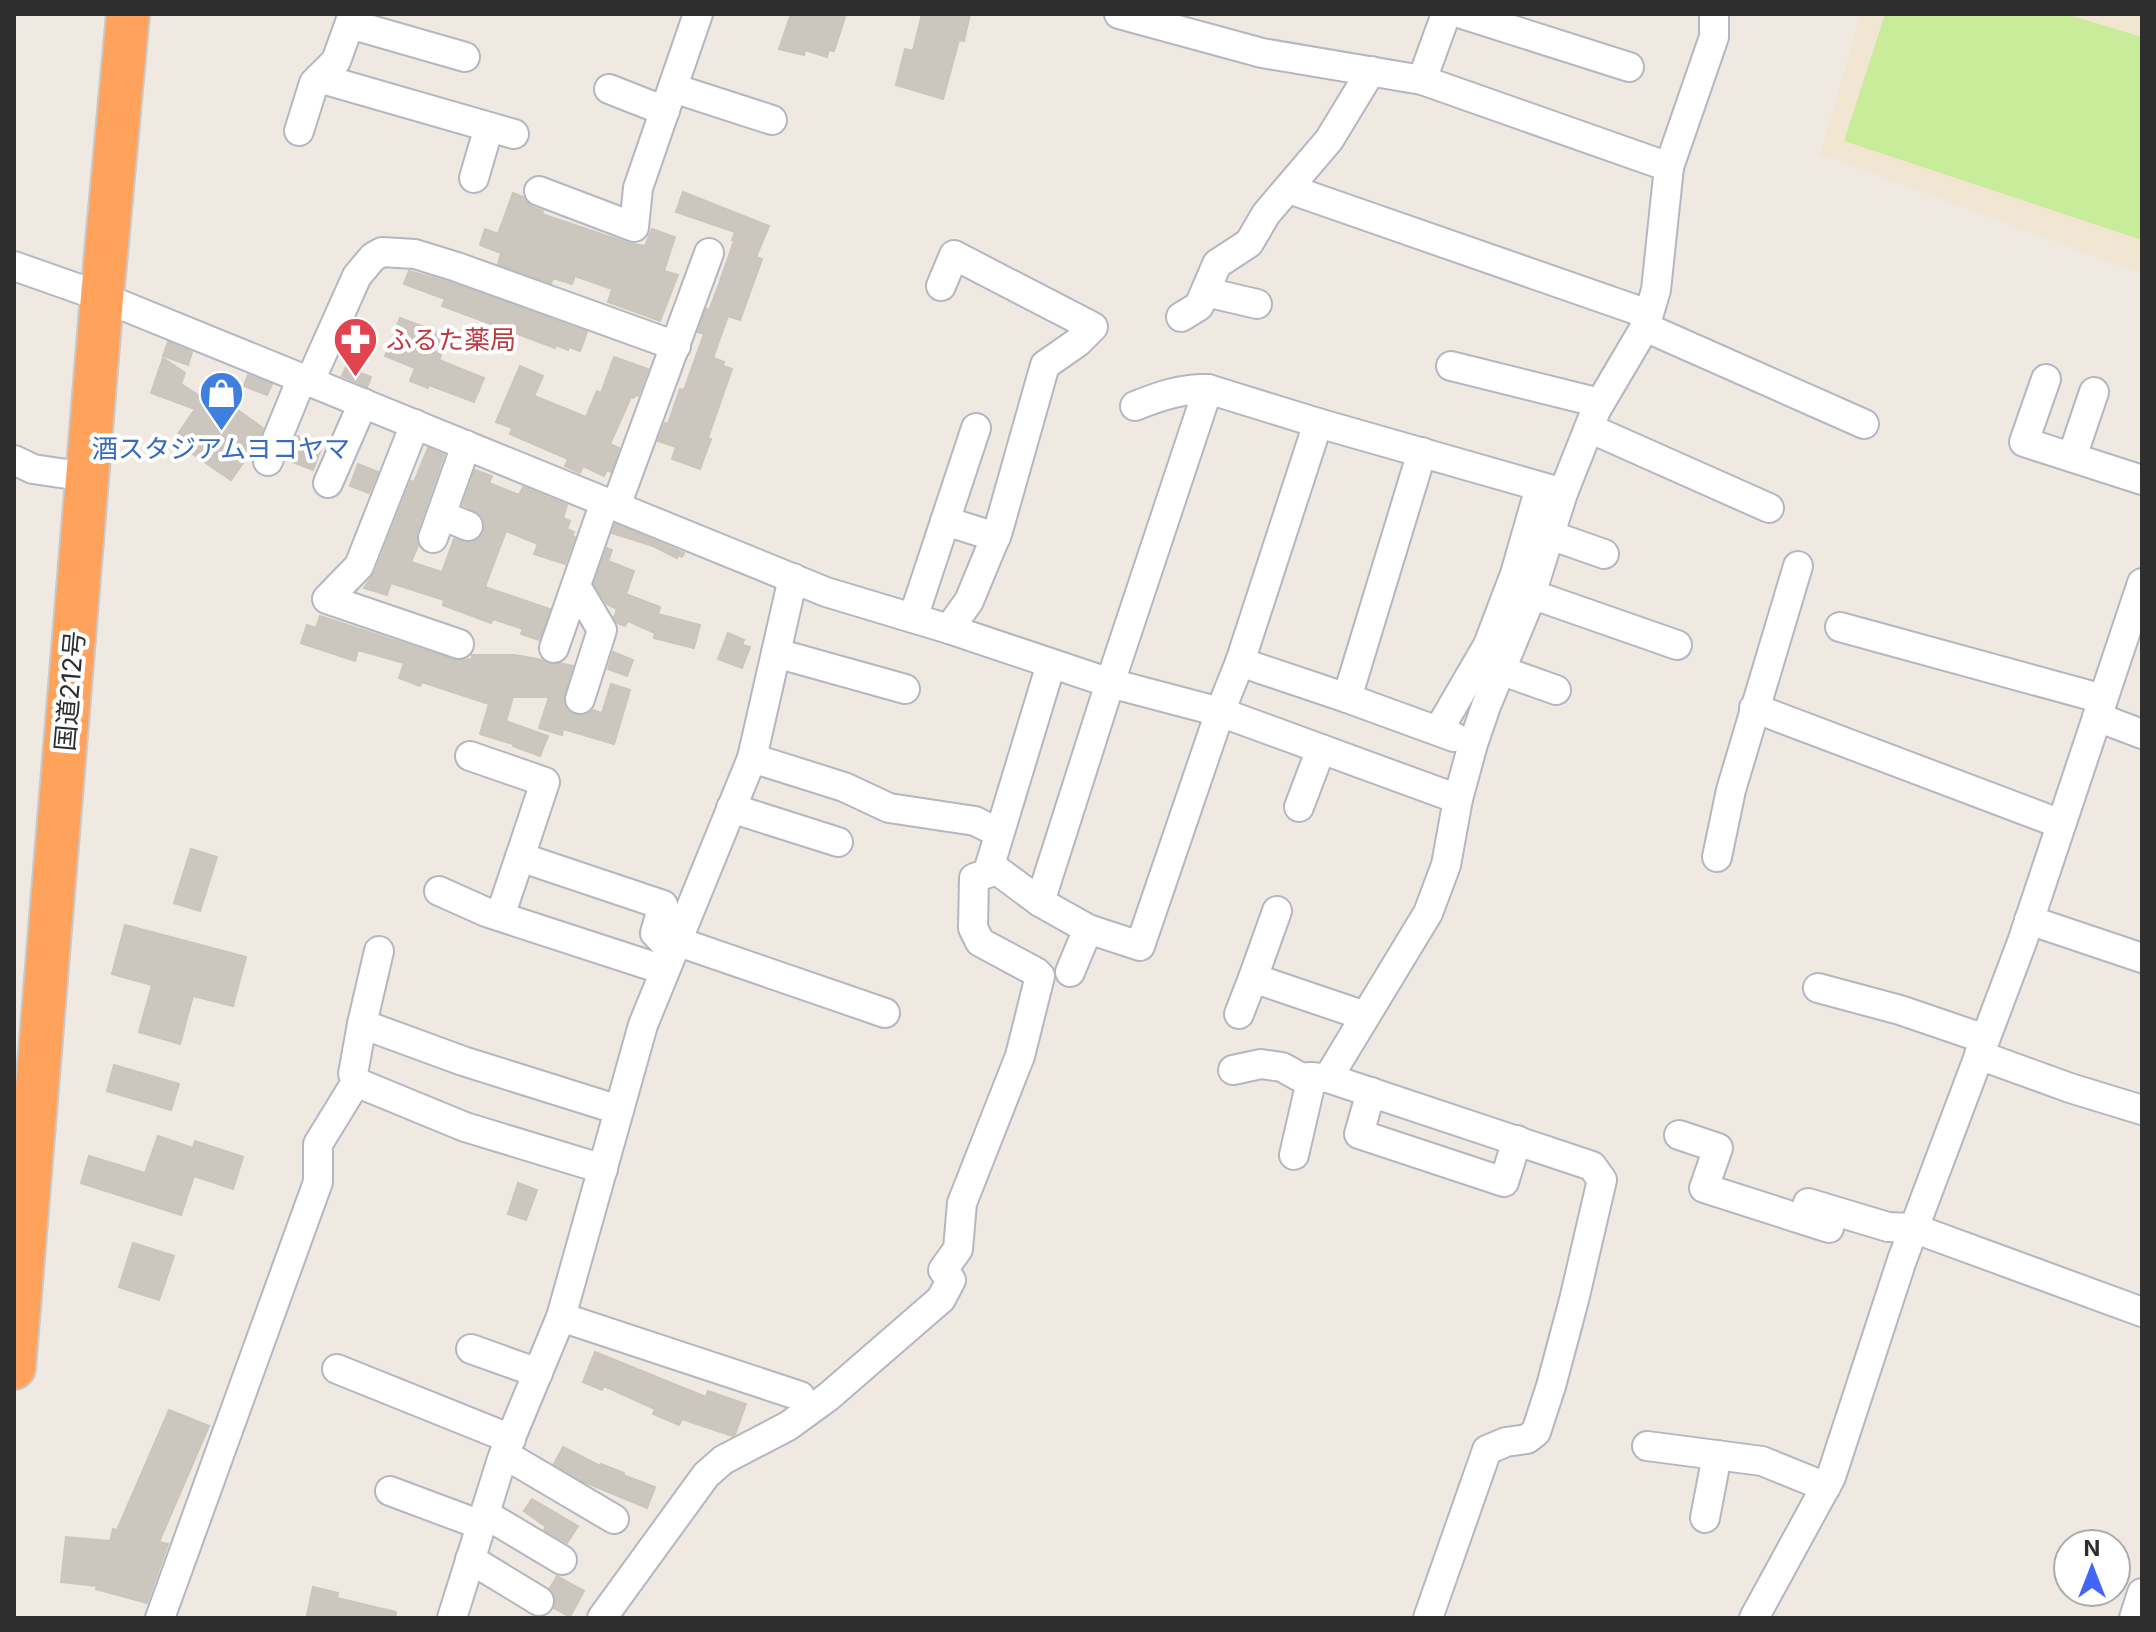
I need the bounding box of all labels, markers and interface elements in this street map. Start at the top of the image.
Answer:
pharmacy icon: ふるた薬局 [331,316,379,379]
place label: ふるた薬局 [386,324,516,355]
shop icon: 酒スタジアムヨコヤマ [197,370,245,433]
place label: 酒スタジアムヨコヤマ [92,433,350,464]
street label: 国道212号 [49,630,90,752]
north arrow [2052,1528,2132,1608]
text: N [2084,1535,2100,1561]

